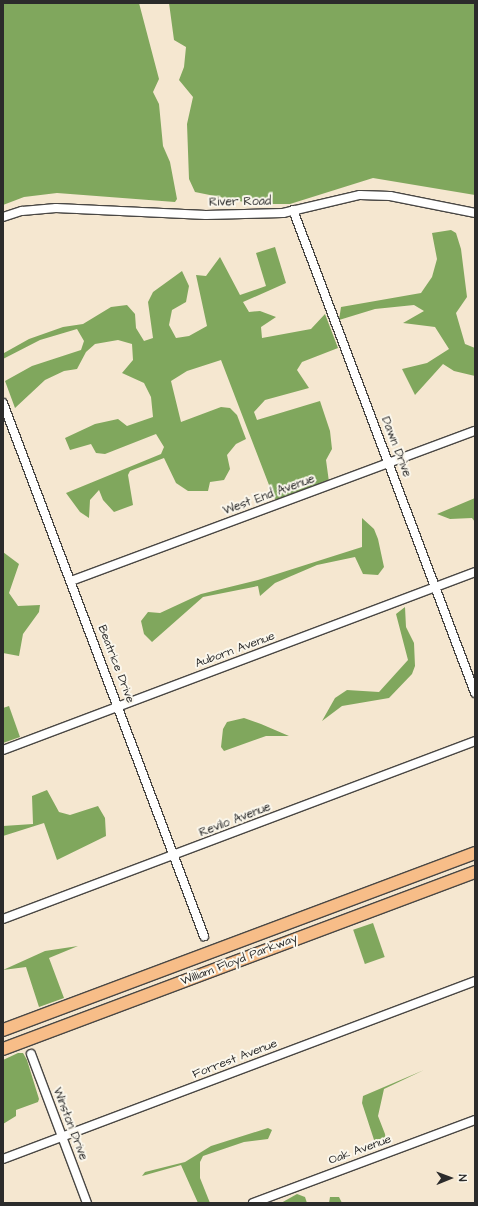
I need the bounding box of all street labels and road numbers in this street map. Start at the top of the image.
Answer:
street label: River Road [209,194,271,210]
street label: Dawn Drive [378,415,414,479]
street label: West End Avenue [221,472,317,518]
street label: Beatrice Drive [95,623,137,705]
street label: Auborn Avenue [193,629,277,671]
street label: Revilo Avenue [197,800,273,840]
street label: William Floyd Parkway [179,931,299,989]
street label: Forrest Avenue [191,1036,279,1082]
street label: Winston Drive [50,1086,90,1162]
street label: Oak Avenue [327,1132,393,1168]

